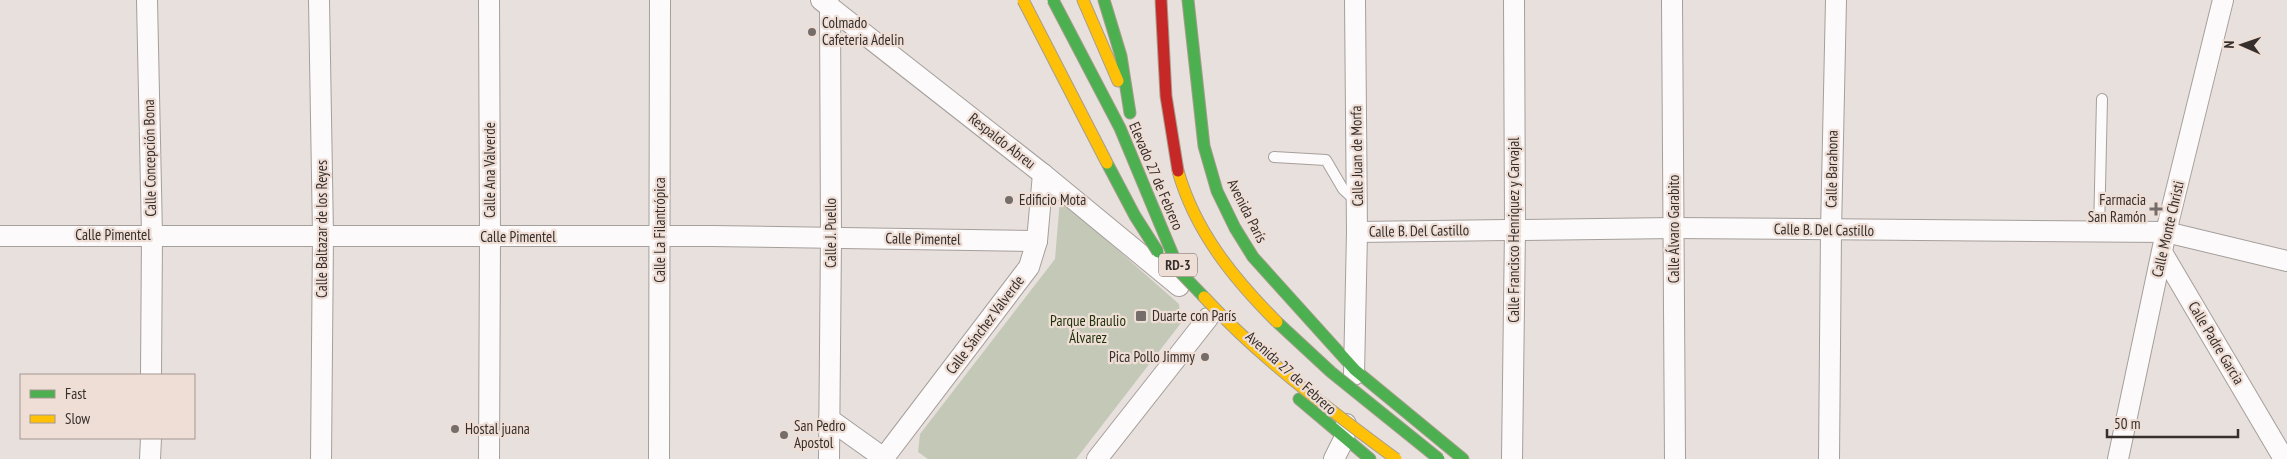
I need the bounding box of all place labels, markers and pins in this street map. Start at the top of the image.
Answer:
place label: Colmado Cafeteria Adelin [822,13,904,49]
marker: Colmado Cafeteria Adelin [806,26,818,38]
place label: Edificio Mota [1019,190,1086,209]
place label: Farmacia San Ramón [2088,190,2146,226]
marker: Edificio Mota [1003,194,1015,206]
marker: Farmacia San Ramón [2150,203,2162,215]
place label: Duarte con París [1152,306,1236,325]
marker: Duarte con París [1134,309,1148,323]
place label: Pica Pollo Jimmy [1109,347,1195,366]
marker: Pica Pollo Jimmy [1199,351,1211,363]
place label: San Pedro Apostol [794,416,846,452]
place label: Hostal juana [465,419,530,438]
marker: Hostal juana [449,423,461,435]
marker: San Pedro Apostol [778,429,790,441]

